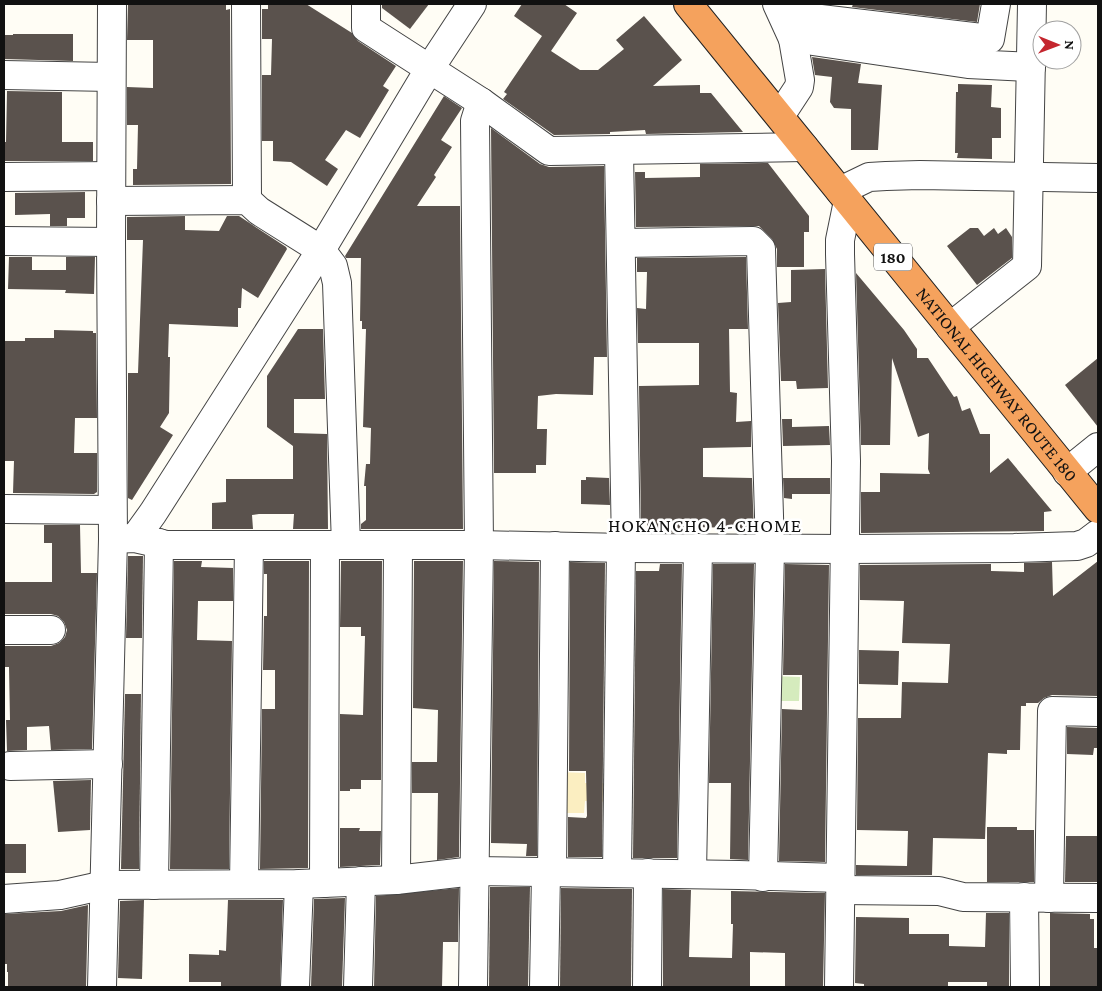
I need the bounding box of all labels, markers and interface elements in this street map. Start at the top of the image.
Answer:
north arrow [1032,20,1082,70]
text: N [1062,40,1078,51]
road number: 180 [874,243,912,270]
street label: NATIONAL HIGHWAY ROUTE 180 [912,283,1082,485]
district label: HOKANCHO 4-CHOME [608,515,802,536]

